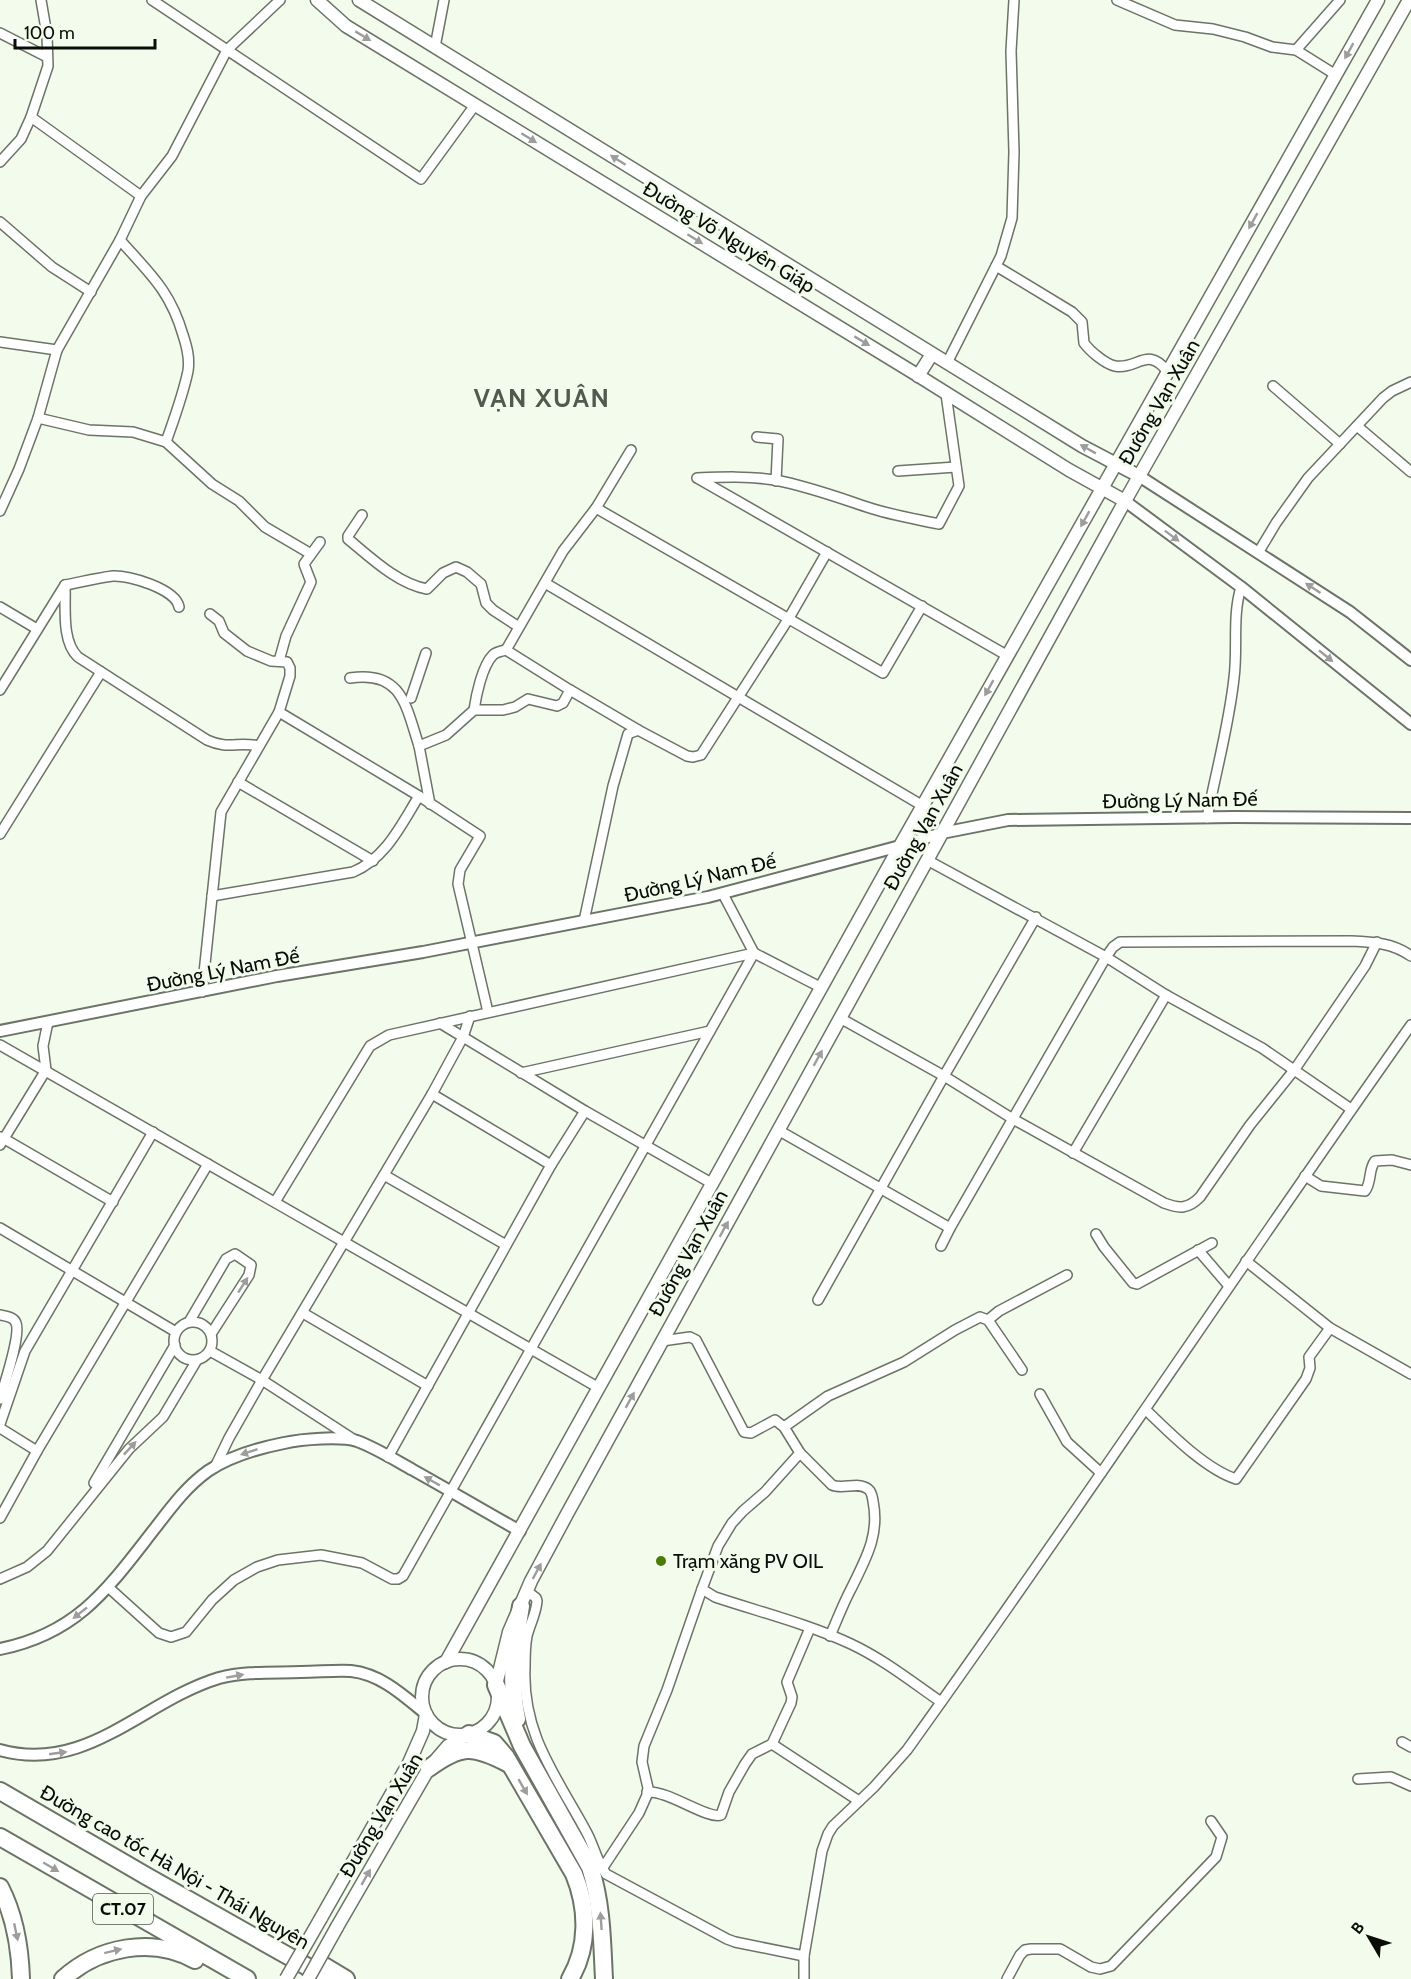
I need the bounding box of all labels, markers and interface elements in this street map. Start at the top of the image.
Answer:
scale bar [15,12,154,50]
text: 100 m [24,22,75,44]
one-way arrow [355,30,371,41]
one-way arrow [1344,43,1354,60]
one-way arrow [521,132,537,143]
one-way arrow [610,154,626,165]
street label: Đường Võ Nguyên Giáp [639,176,819,298]
one-way arrow [1248,213,1259,229]
one-way arrow [687,234,703,245]
street label: Đường Vạn Xuân [1113,335,1205,469]
one-way arrow [854,336,870,347]
district label: VẠN XUÂN [474,382,610,414]
one-way arrow [1079,444,1096,454]
one-way arrow [1080,510,1090,527]
one-way arrow [1164,530,1180,542]
one-way arrow [1305,583,1321,594]
one-way arrow [1318,649,1334,662]
one-way arrow [985,680,995,697]
street label: Đường Vạn Xuân [878,760,968,894]
street label: Đường Lý Nam Đế [1102,787,1259,813]
street label: Đường Lý Nam Đế [622,849,779,907]
street label: Đường Lý Nam Đế [145,943,302,997]
one-way arrow [813,1049,823,1066]
street label: Đường Vạn Xuân [643,1186,733,1320]
one-way arrow [719,1220,729,1237]
one-way arrow [237,1277,248,1293]
one-way arrow [625,1391,635,1408]
one-way arrow [123,1441,137,1456]
one-way arrow [240,1448,258,1457]
one-way arrow [423,1476,440,1486]
place label: Trạm xăng PV OIL [673,1549,823,1573]
marker: Trạm xăng PV OIL [654,1554,668,1568]
one-way arrow [532,1562,542,1579]
one-way arrow [72,1607,88,1619]
one-way arrow [226,1671,245,1680]
one-way arrow [48,1748,67,1757]
street label: Đường Vạn Xuân [334,1748,428,1882]
one-way arrow [518,1779,528,1796]
street label: Đường cao tốc Hà Nội - Thái Nguyên [36,1780,314,1954]
one-way arrow [42,1862,59,1872]
one-way arrow [361,1868,371,1885]
road number: CT.07 [93,1894,153,1924]
north arrow [1339,1907,1399,1967]
one-way arrow [596,1911,606,1930]
text: B [1347,1918,1368,1938]
one-way arrow [12,1923,21,1942]
one-way arrow [104,1946,122,1956]

